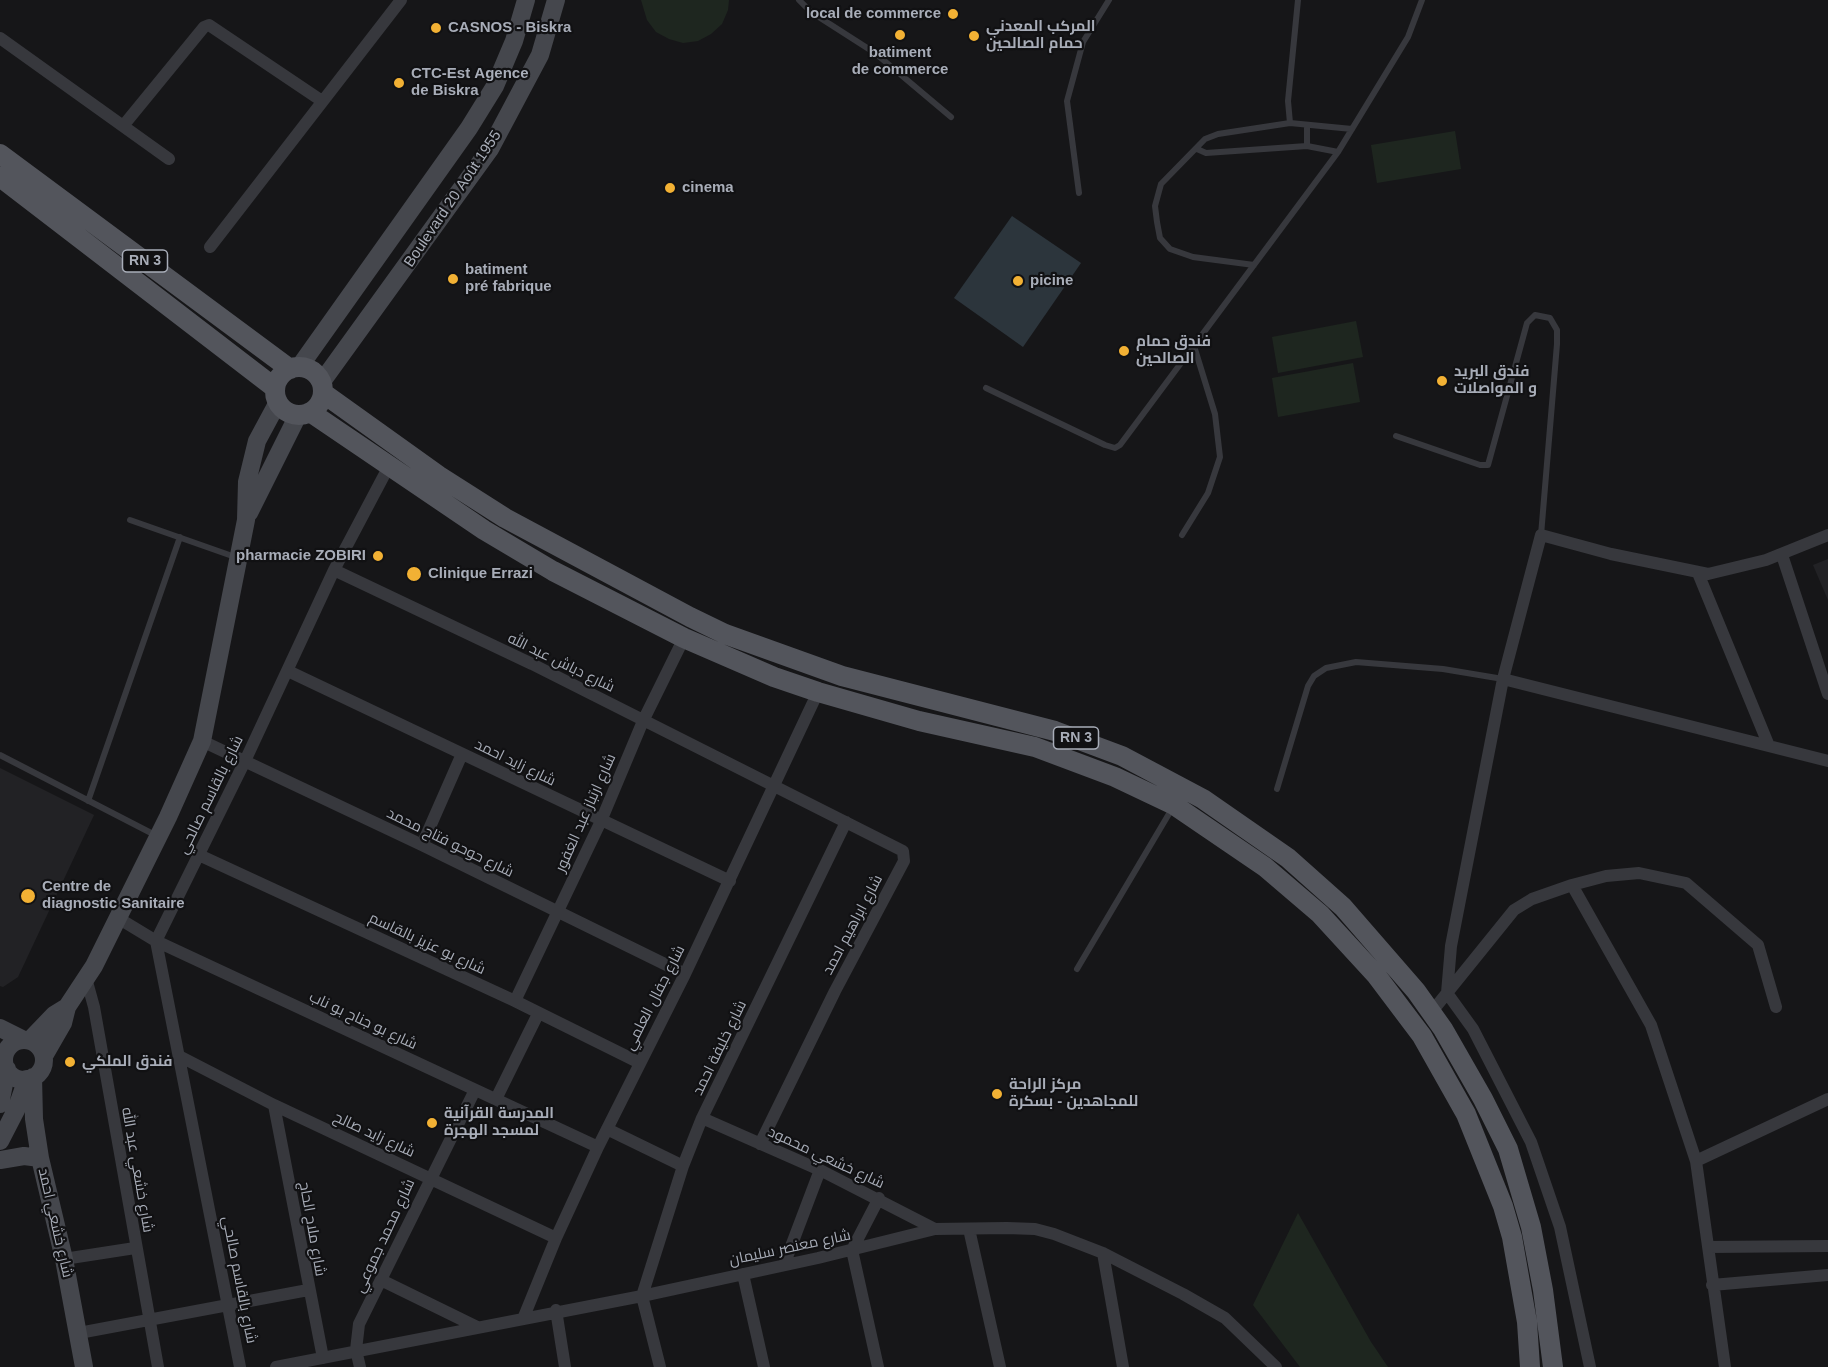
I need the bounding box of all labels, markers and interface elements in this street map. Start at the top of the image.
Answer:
place label: local de commerce [806,5,941,23]
marker: local de commerce [946,7,960,21]
place label: المركب المعدني حمام الصالحين [986,18,1096,53]
place label: CASNOS - Biskra [448,19,571,37]
marker: CASNOS - Biskra [429,21,443,35]
marker: batiment de commerce [893,28,907,42]
marker: المركب المعدني حمام الصالحين [967,29,981,43]
place label: batiment de commerce [852,44,948,79]
place label: CTC-Est Agence de Biskra [411,65,529,100]
marker: CTC-Est Agence de Biskra [392,76,406,90]
street label: Boulevard 20 Août 1955 [401,127,505,271]
place label: cinema [682,179,734,197]
marker: cinema [663,181,677,195]
road number: RN 3 [122,250,168,272]
place label: batiment pré fabrique [465,261,552,296]
marker: batiment pré fabrique [446,272,460,286]
place label: picine [1030,272,1073,290]
marker: picine [1011,274,1025,288]
place label: فندق حمام الصالحين [1136,333,1211,368]
marker: فندق حمام الصالحين [1117,344,1131,358]
place label: فندق البريد و المواصلات [1454,363,1537,398]
marker: فندق البريد و المواصلات [1435,374,1449,388]
place label: pharmacie ZOBIRI [236,547,366,565]
marker: pharmacie ZOBIRI [371,549,385,563]
marker: Clinique Errazi [405,565,423,583]
place label: Clinique Errazi [428,565,533,583]
street label: شارع دباش عبد الله [505,629,617,697]
road number: RN 3 [1054,727,1098,749]
street label: شارع بالقاسم صالحي [175,733,247,857]
street label: شارع زايد احمد [472,736,558,790]
street label: شارع ارتباز عبد الغفور [552,751,620,875]
street label: شارع حوحو فتاح محمد [384,804,516,882]
street label: شارع ابراهيم احمد [819,872,887,978]
place label: Centre de diagnostic Sanitaire [42,878,185,913]
marker: Centre de diagnostic Sanitaire [19,887,37,905]
street label: شارع بو عزيز بالقاسم [366,909,488,979]
street label: شارع جفال العلمي [621,943,689,1053]
street label: شارع بو جناح بو ناب [306,988,420,1054]
street label: شارع خليفة احمد [689,998,751,1098]
place label: فندق الملكي [82,1053,172,1071]
marker: فندق الملكي [63,1055,77,1069]
place label: مركز الراحة للمجاهدين - بسكرة [1009,1076,1138,1111]
marker: مركز الراحة للمجاهدين - بسكرة [990,1087,1004,1101]
place label: المدرسة القرآنية لمسجد الهجرة [444,1105,554,1140]
street label: شارع خشعي عبد الله [117,1106,157,1234]
street label: شارع زايد صالح [330,1108,418,1162]
marker: المدرسة القرآنية لمسجد الهجرة [425,1116,439,1130]
street label: شارع خشعي محمود [765,1123,887,1193]
street label: شارع خشعي احمد [34,1166,76,1280]
street label: شارع محمد جموعي [351,1176,419,1296]
street label: شارع ملاح الحاج [295,1180,329,1278]
street label: شارع بالقاسم صالحي [218,1215,260,1345]
street label: شارع معنصر سليمان [728,1226,852,1270]

